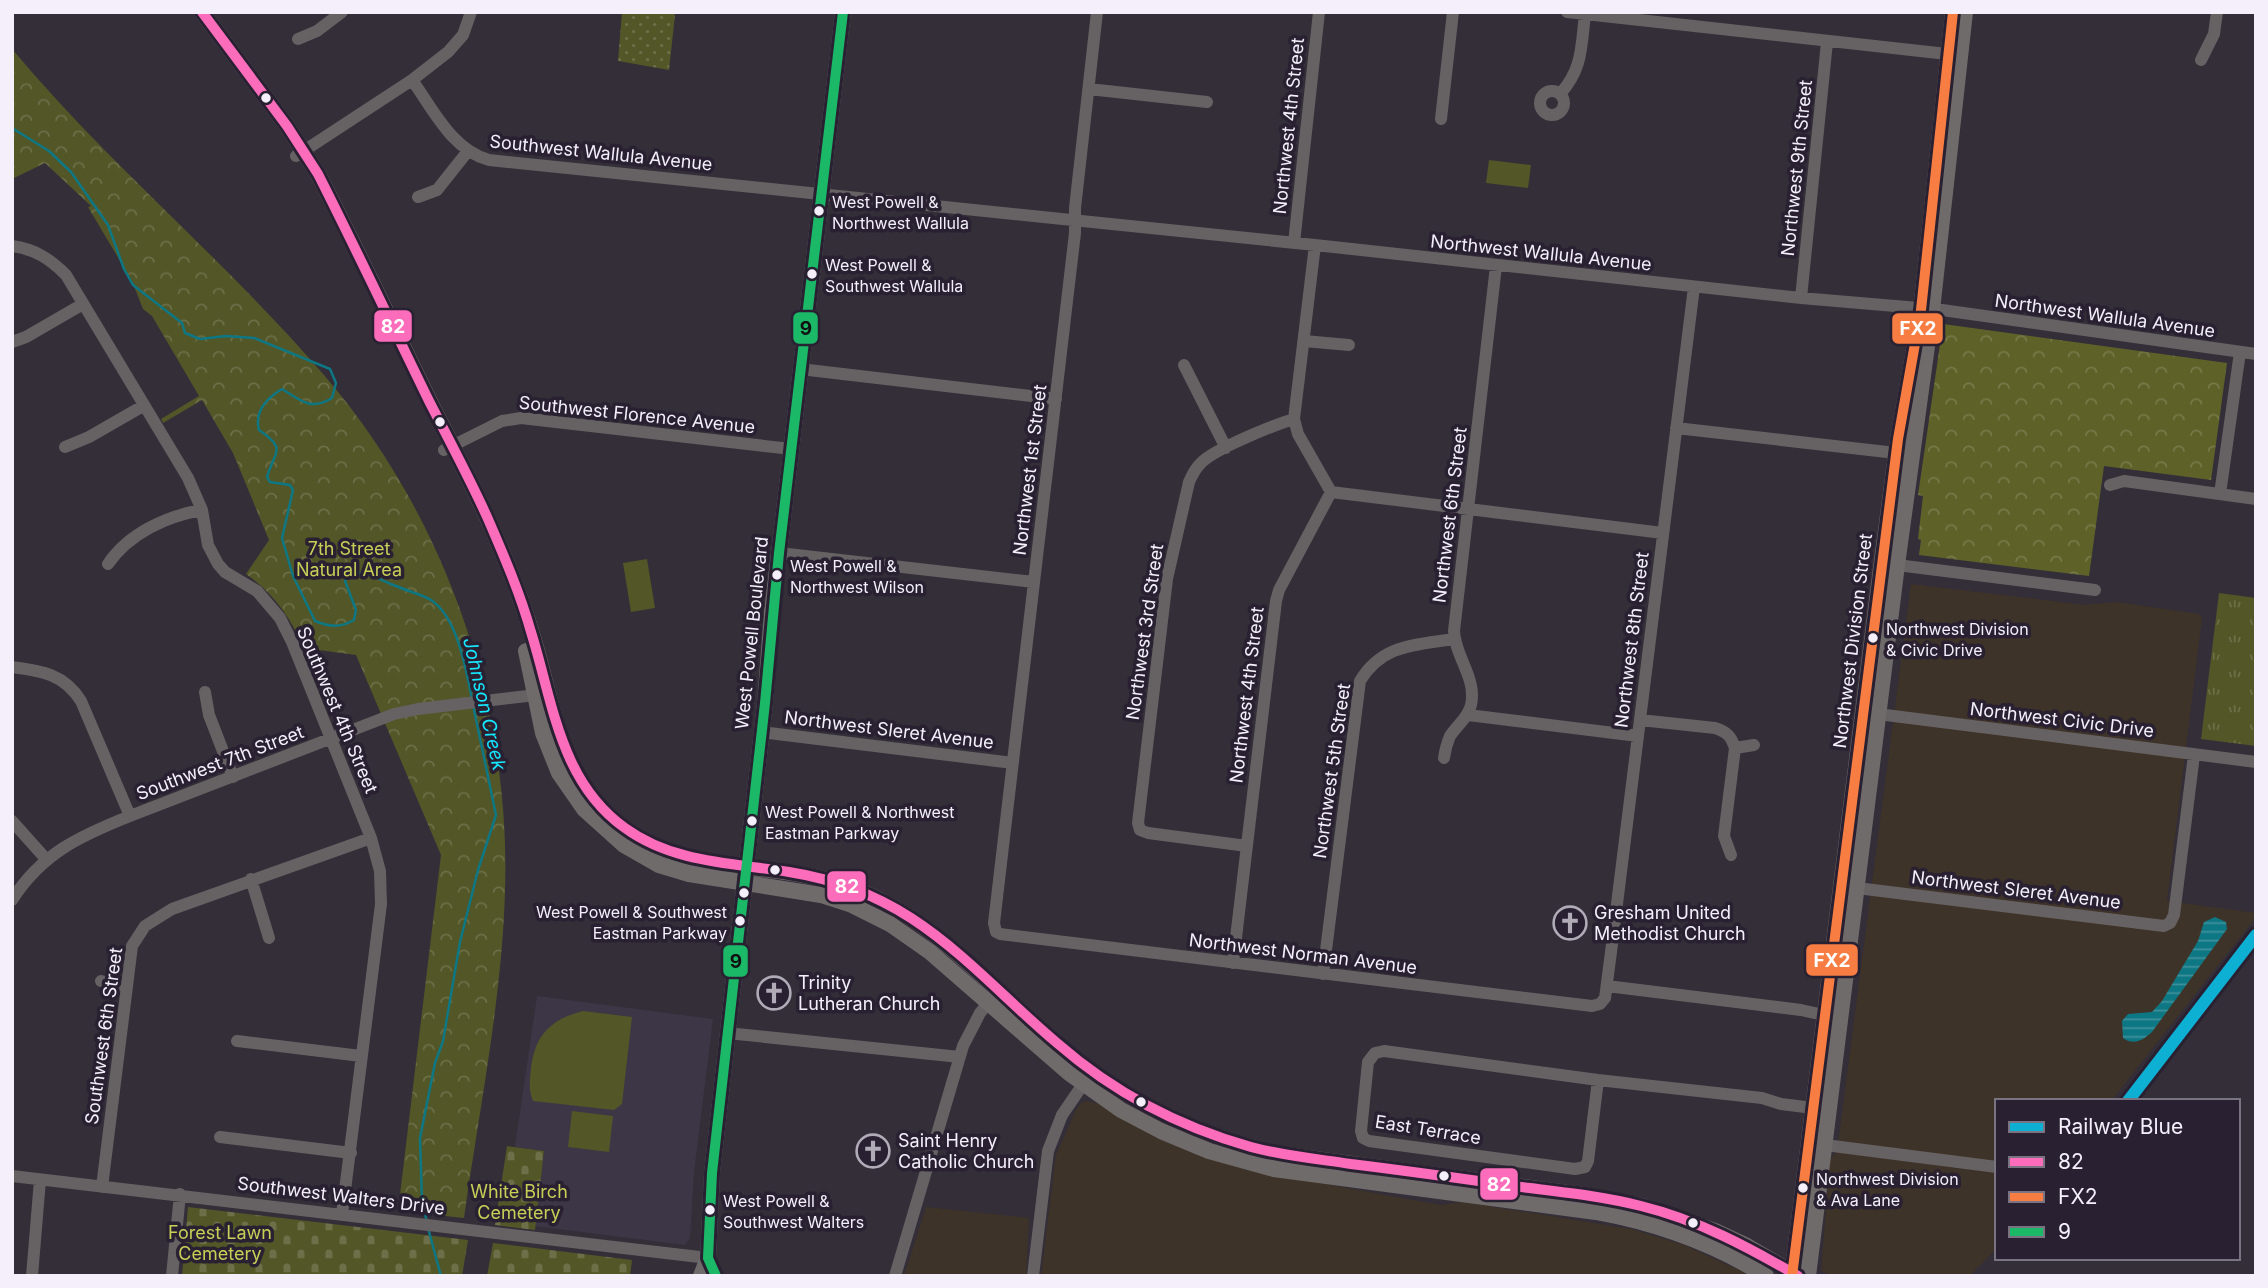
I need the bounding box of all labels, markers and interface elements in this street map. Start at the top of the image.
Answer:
street label: Northwest 4th Street [1269,37,1308,215]
street label: Northwest 9th Street [1777,79,1816,257]
unlabelled marker [259,91,273,105]
street label: Southwest Wallula Avenue [489,130,713,175]
place label: West Powell & Northwest Wallula [832,192,969,233]
marker: West Powell & Northwest Wallula [812,204,826,218]
street label: Northwest Wallula Avenue [1429,230,1653,275]
place label: West Powell & Southwest Wallula [825,255,963,296]
marker: West Powell & Southwest Wallula [805,267,819,281]
street label: Northwest Wallula Avenue [1994,290,2217,341]
line badge: 82 [373,309,413,343]
line badge: 9 [792,311,819,345]
line badge: FX2 [1891,312,1944,345]
text: 82 [381,315,405,338]
text: 9 [800,317,812,340]
text: FX2 [1899,317,1937,340]
street label: Northwest 1st Street [1009,383,1050,557]
street label: Southwest Florence Avenue [518,392,756,437]
unlabelled marker [433,415,447,429]
street label: Northwest 6th Street [1428,426,1471,604]
street label: Northwest Division Street [1829,532,1876,750]
street label: West Powell Boulevard [731,536,772,730]
park label: 7th Street Natural Area [296,538,402,580]
street label: Northwest 3rd Street [1122,542,1167,721]
street label: Northwest 8th Street [1610,551,1653,729]
place label: West Powell & Northwest Wilson [790,556,924,597]
marker: West Powell & Northwest Wilson [770,568,784,582]
street label: Northwest 4th Street [1225,606,1268,784]
place label: Northwest Division & Civic Drive [1886,619,2029,660]
street label: Southwest 4th Street [293,623,382,796]
marker: Northwest Division & Civic Drive [1866,631,1880,645]
water label: Johnson Creek [458,635,511,773]
street label: Northwest 5th Street [1309,682,1354,860]
street label: Northwest Civic Drive [1969,698,2155,741]
street label: Northwest Sleret Avenue [783,706,995,753]
street label: Southwest 7th Street [133,721,307,804]
place label: West Powell & Northwest Eastman Parkway [765,802,955,843]
marker: West Powell & Northwest Eastman Parkway [745,814,759,828]
unlabelled marker [768,863,782,877]
street label: Northwest Sleret Avenue [1910,866,2122,913]
line badge: 82 [826,870,867,903]
text: 82 [835,875,859,898]
unlabelled marker [737,886,751,900]
place label: West Powell & Southwest Eastman Parkway [536,902,727,943]
place label: Gresham United Methodist Church [1594,902,1746,944]
church icon: Gresham United Methodist Church [1551,904,1589,942]
marker: West Powell & Southwest Eastman Parkway [733,914,747,928]
street label: Northwest Norman Avenue [1188,929,1418,978]
line badge: FX2 [1805,943,1859,977]
line badge: 9 [722,944,749,978]
street label: Southwest 6th Street [81,946,126,1126]
text: FX2 [1813,949,1851,972]
text: 9 [730,950,742,973]
place label: Trinity Lutheran Church [798,972,940,1014]
church icon: Trinity Lutheran Church [755,974,793,1012]
unlabelled marker [1134,1095,1148,1109]
legend [1995,1099,2240,1260]
street label: East Terrace [1374,1111,1482,1148]
text: Railway Blue [2058,1114,2183,1139]
place label: Saint Henry Catholic Church [898,1130,1035,1172]
church icon: Saint Henry Catholic Church [854,1132,892,1170]
text: 82 [2058,1149,2084,1174]
line badge: 82 [1479,1167,1519,1201]
unlabelled marker [1437,1169,1451,1183]
place label: Northwest Division & Ava Lane [1816,1169,1959,1210]
street label: Southwest Walters Drive [236,1172,446,1219]
text: 82 [1487,1173,1511,1196]
park label: White Birch Cemetery [470,1181,568,1223]
marker: Northwest Division & Ava Lane [1796,1181,1810,1195]
text: FX2 [2058,1184,2098,1209]
place label: West Powell & Southwest Walters [723,1191,864,1232]
marker: West Powell & Southwest Walters [703,1203,717,1217]
unlabelled marker [1686,1216,1700,1230]
text: 9 [2058,1219,2071,1244]
park label: Forest Lawn Cemetery [168,1222,272,1264]

